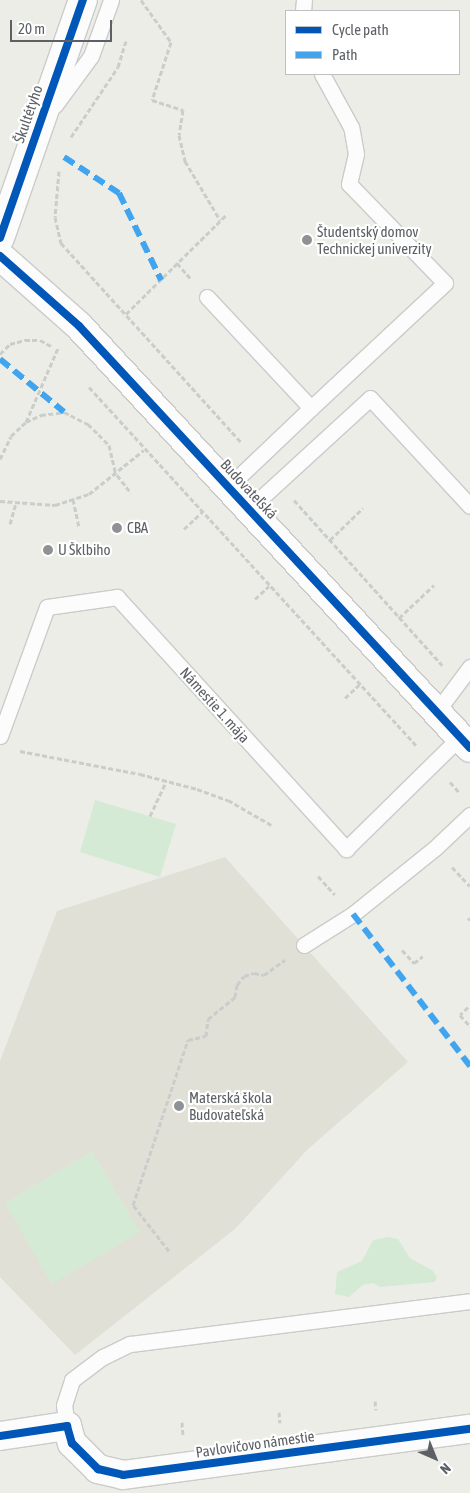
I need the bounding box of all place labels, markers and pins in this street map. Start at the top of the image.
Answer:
place label: Študentský domov Technickej univerzity [317,222,432,257]
marker: Študentský domov Technickej univerzity [301,234,313,246]
place label: CBA [127,519,148,537]
marker: CBA [111,522,123,534]
place label: U Šklbiho [58,541,111,559]
marker: U Šklbiho [42,544,54,556]
place label: Materská škola Budovateľská [189,1088,272,1123]
marker: Materská škola Budovateľská [173,1100,185,1112]

